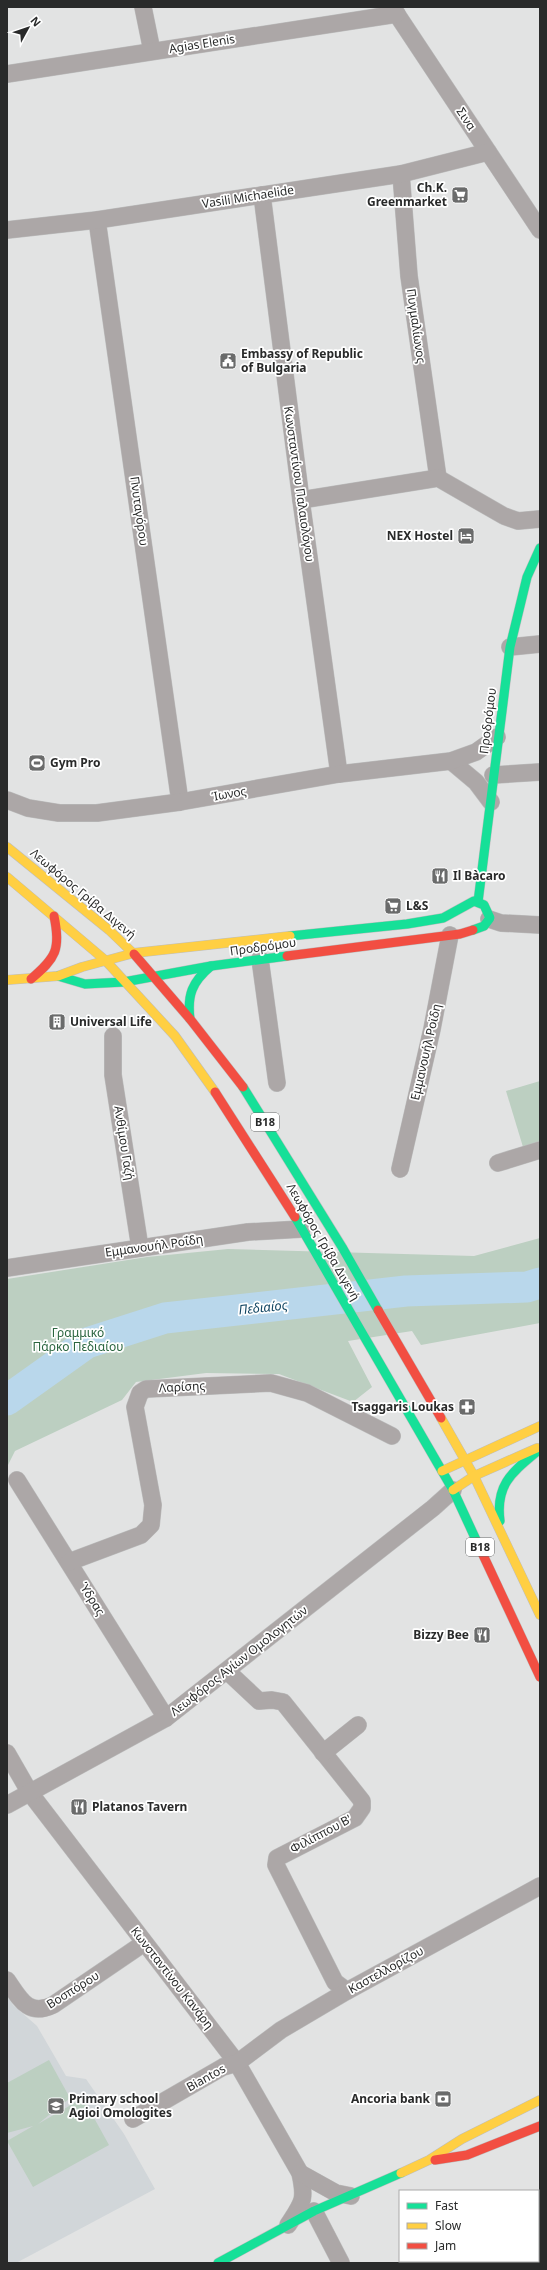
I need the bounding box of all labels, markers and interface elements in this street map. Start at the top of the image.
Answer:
north arrow [8,8,48,48]
text: N [27,13,45,30]
street label: Agias Elenis [168,30,236,57]
street label: Σινα [453,104,480,134]
place label: Ch.K. Greenmarket [367,179,447,210]
street label: Vasili Michaelide [201,181,295,212]
supermarket icon: Ch.K. Greenmarket [450,185,470,205]
street label: Πυγμαλίωνος [403,287,430,365]
place label: Embassy of Republic of Bulgaria [241,345,363,376]
public building icon: Embassy of Republic of Bulgaria [218,351,238,371]
street label: Κωνσταντίνου Παλαιολόγου [280,405,319,563]
street label: Πνυταγόρου [126,475,153,547]
hotel icon: NEX Hostel [456,526,476,546]
place label: NEX Hostel [387,527,453,544]
street label: Προδρόμου [475,687,500,755]
sports icon: Gym Pro [27,753,47,773]
place label: Gym Pro [50,754,100,771]
street label: Ίωνος [210,782,248,805]
street label: Λεωφόρος Γρίβα Διγενή [27,844,140,943]
restaurant icon: Il Bàcaro [430,866,450,886]
place label: Il Bàcaro [453,867,506,884]
supermarket icon: L&S [383,896,403,916]
place label: L&S [406,897,429,914]
street label: Προδρόμου [229,933,297,960]
street label: Εμμανουήλ Ροϊδη [406,1002,445,1102]
building icon: Universal Life [47,1012,67,1032]
place label: Universal Life [70,1013,152,1030]
street label: Ανθίμου Γαζή [110,1104,139,1181]
road number: B18 [251,1113,279,1131]
street label: Λεωφόρος Γρίβα Διγενή [283,1180,364,1304]
street label: Εμμανουήλ Ροΐδη [104,1230,204,1261]
water label: Πεδιαίος [237,1295,289,1319]
park label: Γραμμικό Πάρκο Πεδιαίου [33,1324,124,1355]
street label: Λαρίσης [158,1377,206,1396]
pharmacy icon: Tsaggaris Loukas [457,1397,477,1417]
place label: Tsaggaris Loukas [351,1398,454,1415]
road number: B18 [466,1538,494,1556]
street label: Ύδρας [76,1579,109,1619]
street label: Λεωφόρος Αγίων Ομολογητών [167,1602,311,1720]
restaurant icon: Bizzy Bee [472,1625,492,1645]
place label: Bizzy Bee [413,1626,469,1643]
restaurant icon: Platanos Tavern [69,1797,89,1817]
place label: Platanos Tavern [92,1798,187,1815]
street label: Φιλίππου Β' [287,1810,355,1857]
street label: Κωνσταντίνου Κανάρη [127,1923,218,2032]
street label: Καστελλορίζου [345,1942,426,1997]
street label: Βοσπόρου [43,1967,102,2012]
street label: Biantos [183,2060,229,2095]
bank icon: Ancoria bank [433,2089,453,2109]
place label: Primary school Agioi Omologites [69,2090,172,2121]
place label: Ancoria bank [351,2090,431,2107]
school or university icon: Primary school Agioi Omologites [46,2096,66,2116]
legend [399,2190,539,2262]
text: Fast [435,2197,459,2214]
text: Slow [435,2217,462,2234]
text: Jam [434,2237,456,2254]

